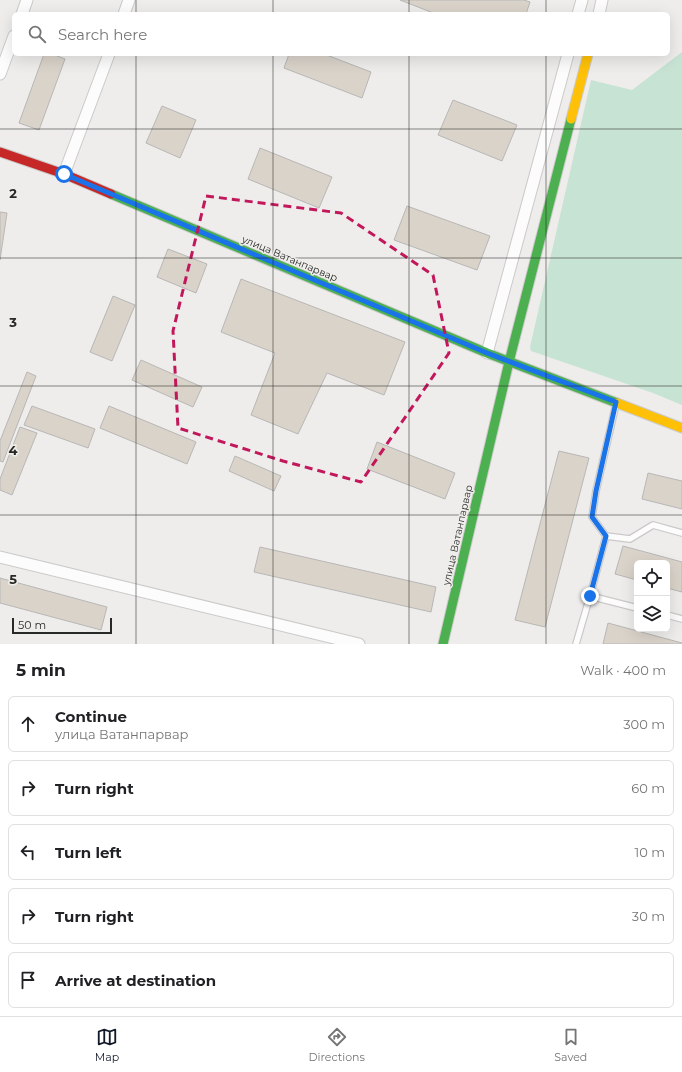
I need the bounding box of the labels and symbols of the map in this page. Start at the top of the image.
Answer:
route start [55,165,73,183]
text: 2 [9,185,17,201]
street label: улица Ватанпарвар [239,232,340,285]
text: 3 [8,314,17,330]
text: 4 [9,442,18,458]
street label: улица Ватанпарвар [439,483,475,588]
text: 5 [9,571,17,587]
route end [581,587,599,605]
scale bar [12,616,112,635]

